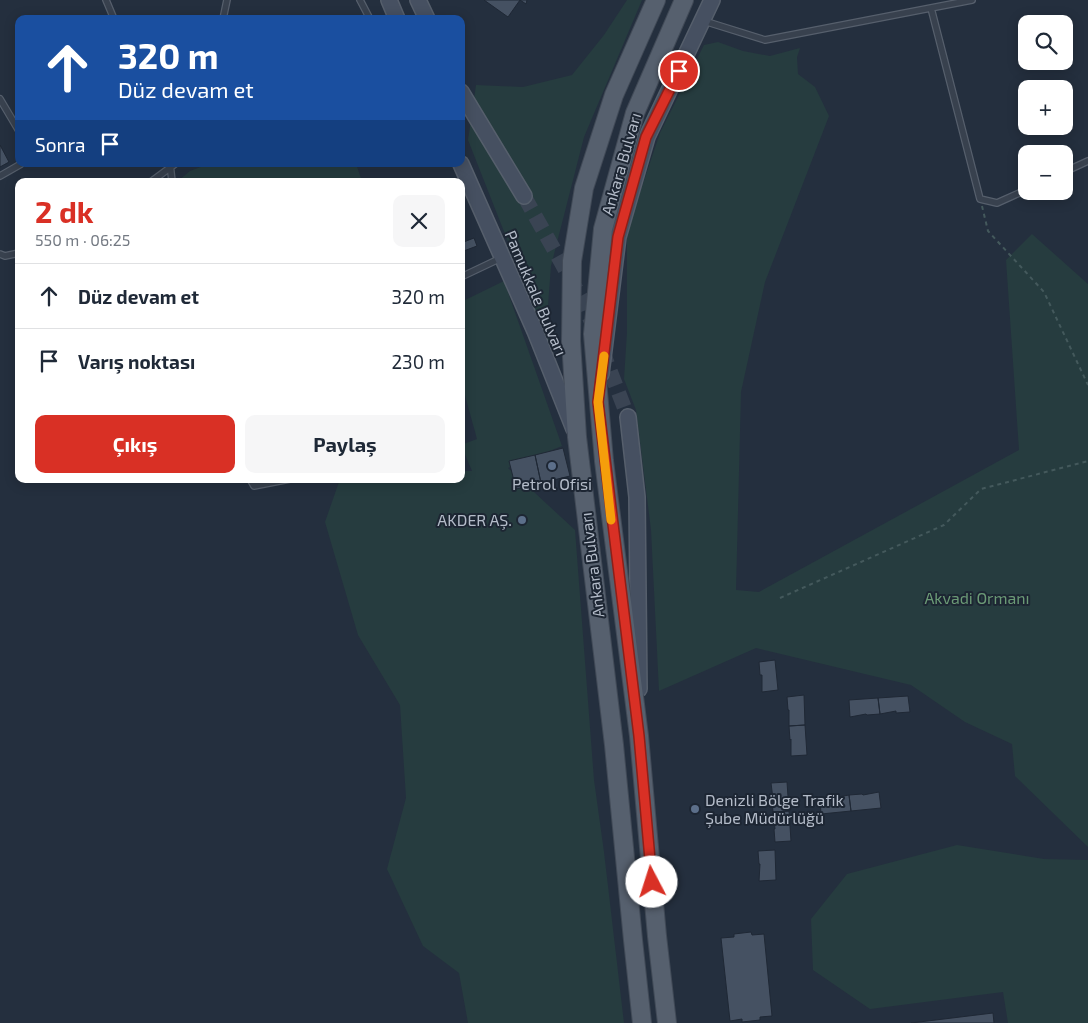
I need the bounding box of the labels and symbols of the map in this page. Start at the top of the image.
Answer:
pin [658,50,700,92]
street label: Ankara Bulvarı [597,110,644,217]
street label: Pamukkale Bulvarı [501,227,571,358]
marker: Petrol Ofisi [546,460,558,472]
place label: Petrol Ofisi [512,474,592,493]
place label: AKDER AŞ. [437,510,512,530]
street label: Ankara Bulvarı [576,511,607,619]
marker: AKDER AŞ. [516,514,528,526]
park label: Akvadi Ormanı [924,588,1030,607]
place label: Denizli Bölge Trafik Şube Müdürlüğü [705,790,844,828]
marker: Denizli Bölge Trafik Şube Müdürlüğü [689,803,701,815]
position arrow [625,855,677,907]

